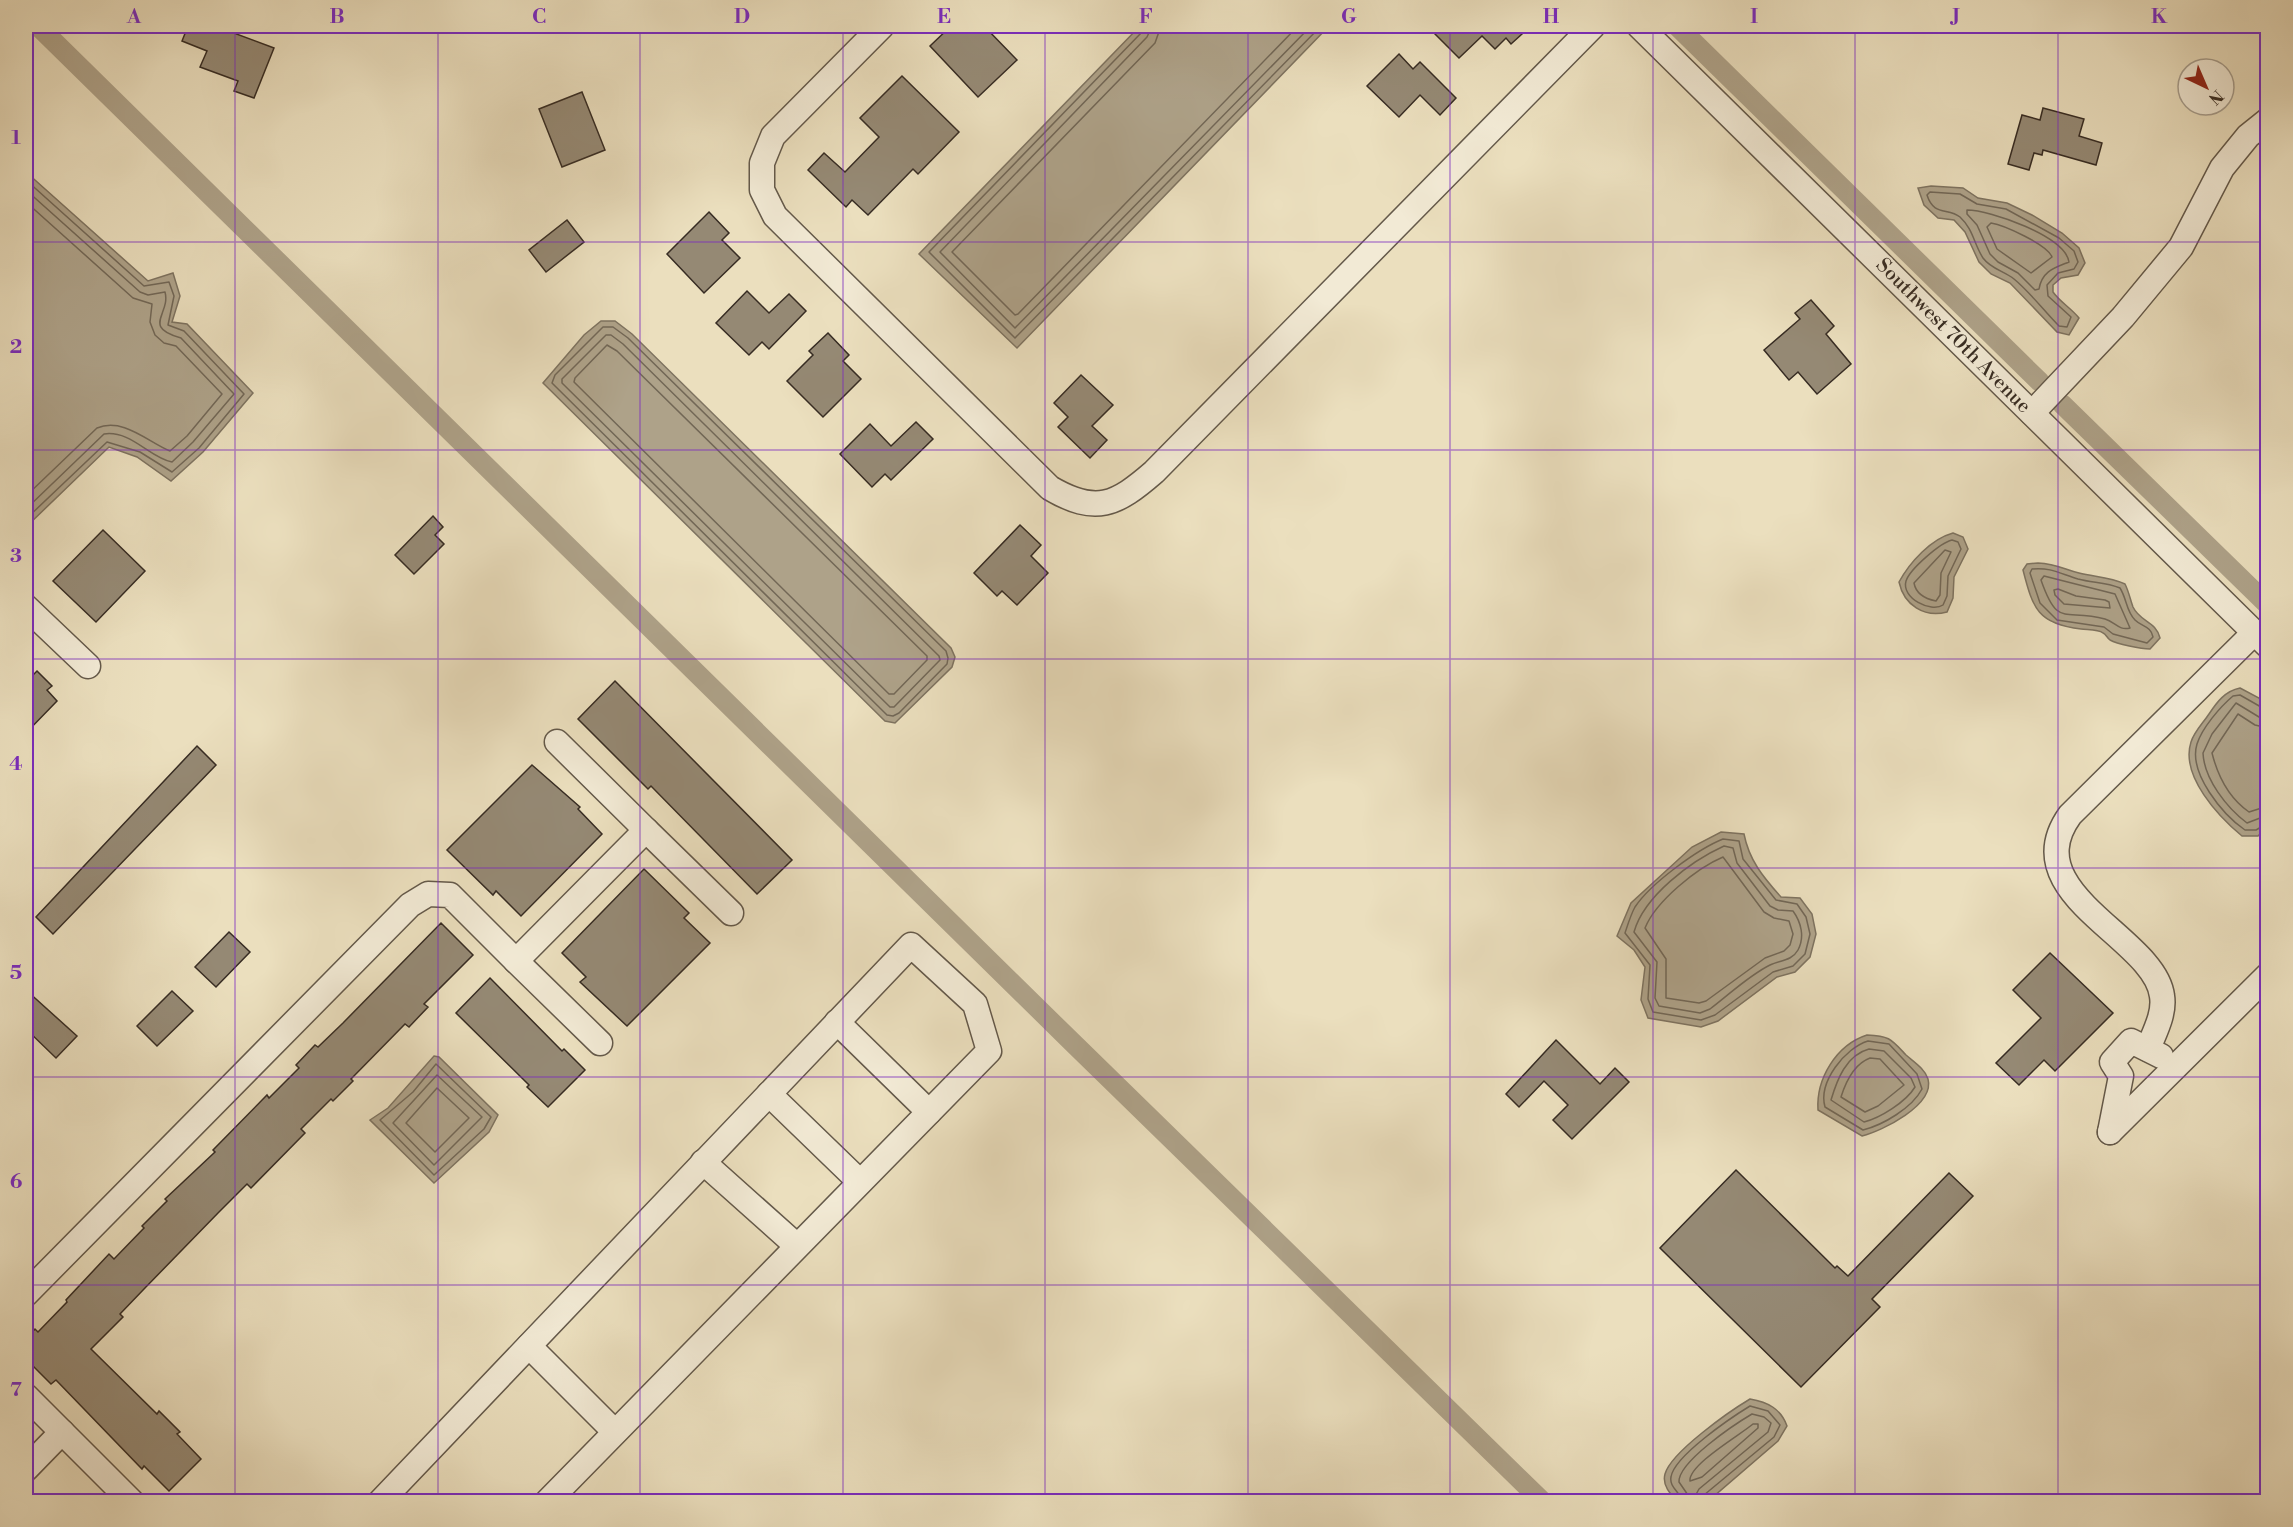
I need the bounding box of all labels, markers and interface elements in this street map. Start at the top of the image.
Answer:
text: A [126,5,142,30]
text: B [329,5,345,30]
text: C [532,5,546,30]
text: D [734,5,750,30]
text: E [937,5,951,30]
text: F [1139,5,1153,30]
text: G [1341,5,1357,30]
text: H [1543,5,1560,30]
text: I [1750,5,1758,30]
text: J [1949,5,1960,30]
text: K [2151,5,2168,30]
north arrow [2176,57,2236,117]
text: N [2204,85,2227,109]
text: 1 [11,126,21,151]
street label: Southwest 70th Avenue [1870,253,2036,419]
text: 2 [10,335,22,360]
text: 3 [10,544,22,569]
text: 4 [9,752,23,777]
text: 5 [10,961,22,986]
text: 6 [10,1170,23,1195]
text: 7 [10,1378,22,1403]

